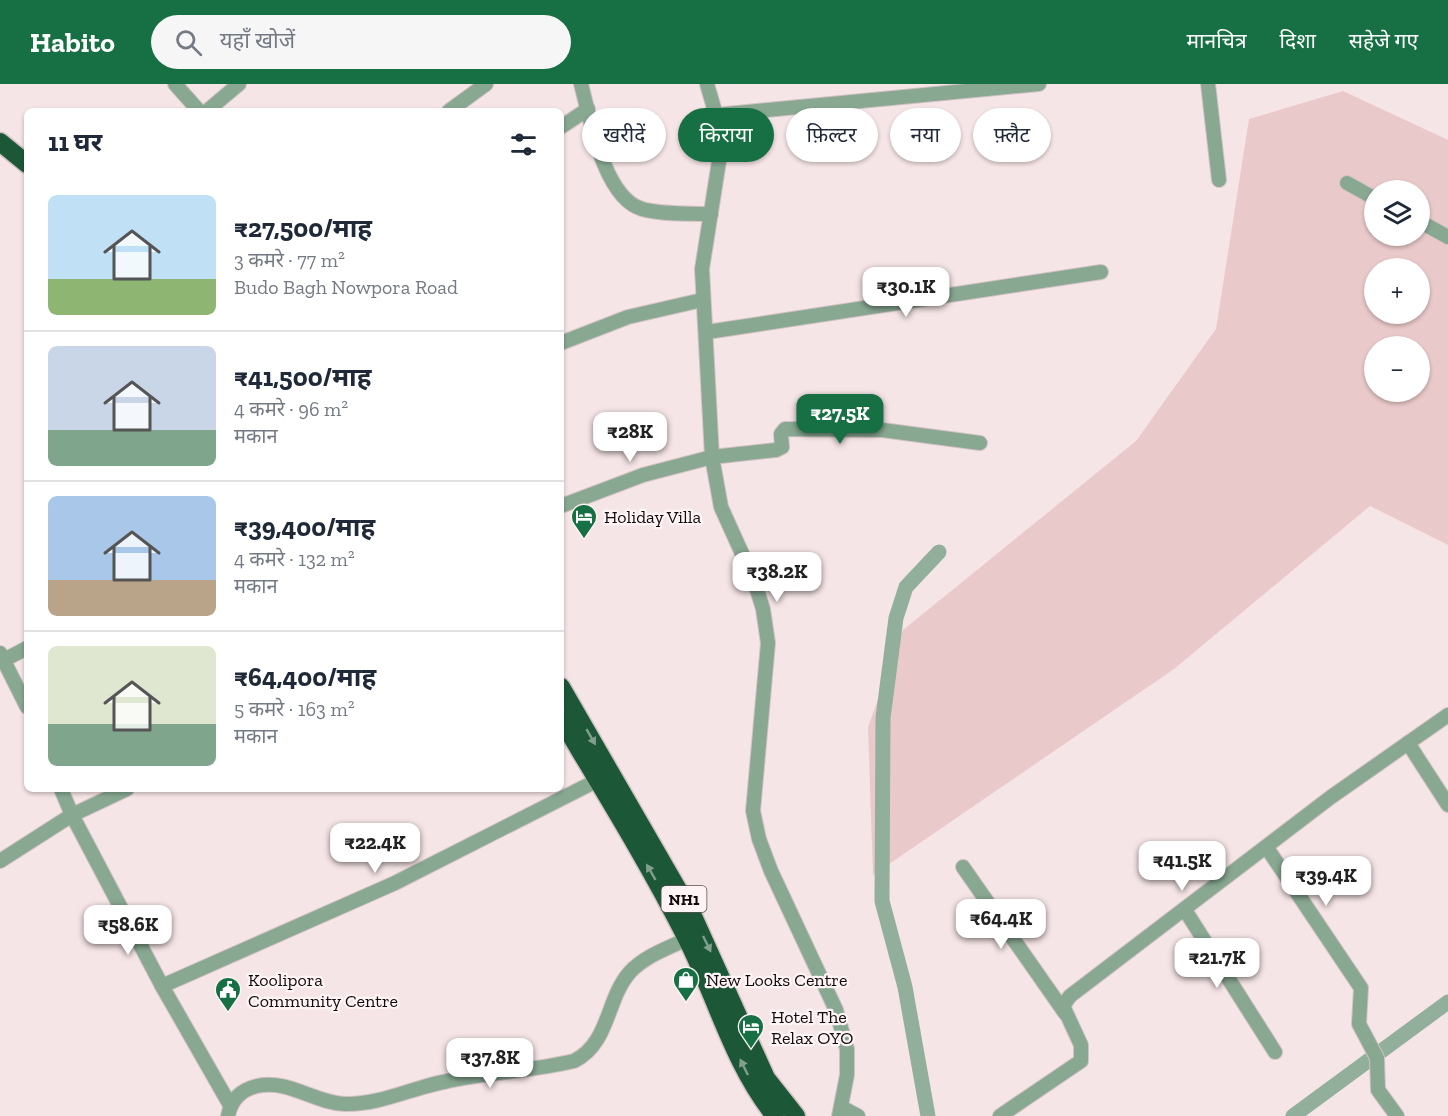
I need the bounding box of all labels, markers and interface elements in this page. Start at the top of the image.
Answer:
search box [151,15,571,69]
text: Habito [30,26,115,59]
icon: search [172,26,205,59]
text: यहाँ खोजें [220,27,295,54]
text: मानचित्र [1187,28,1247,53]
text: दिशा [1280,28,1316,53]
text: सहेजे गए [1349,28,1418,53]
chip: खरीदें [582,108,666,162]
chip: किराया [678,108,774,162]
chip: फ़िल्टर [786,108,878,162]
chip: नया [890,108,961,162]
chip: फ़्लैट [973,108,1051,162]
text: 11 घर [48,126,102,158]
icon: filters [507,128,540,161]
map controls [1364,180,1430,402]
button: layers [1364,180,1430,246]
text: ₹27,500/माह [234,212,372,244]
icon: home [96,219,168,291]
text: 3 कमरे · 77 m² [234,248,345,272]
button: + [1364,258,1430,324]
pin: ₹30.1K [857,267,955,318]
text: ₹30.1K [876,274,936,298]
text: Budo Bagh Nowpora Road [234,275,458,299]
button: − [1364,336,1430,402]
text: ₹41,500/माह [234,361,371,393]
icon: home [96,370,168,442]
pin: ₹27.5K [791,394,889,445]
text: 4 कमरे · 96 m² [234,397,348,421]
text: ₹27.5K [810,401,870,425]
pin: ₹28K [594,412,666,463]
text: ₹28K [607,419,653,443]
text: मकान [234,424,278,448]
hotel icon: Holiday Villa [569,502,599,540]
place label: Holiday Villa [604,506,702,528]
text: ₹39,400/माह [234,511,375,543]
icon: home [96,520,168,592]
text: 4 कमरे · 132 m² [234,547,355,571]
pin: ₹38.2K [728,552,826,603]
text: ₹38.2K [747,559,808,583]
text: मकान [234,574,278,598]
text: ₹64,400/माह [234,661,376,693]
icon: home [96,670,168,742]
text: 5 कमरे · 163 m² [234,697,355,721]
text: मकान [234,724,278,748]
one-way arrow [586,729,596,746]
pin: ₹22.4K [326,823,424,874]
text: ₹22.4K [344,830,406,854]
pin: ₹41.5K [1133,841,1231,892]
text: ₹41.5K [1153,848,1211,872]
pin: ₹39.4K [1277,856,1375,907]
one-way arrow [646,863,656,880]
text: ₹39.4K [1295,863,1357,887]
road number: NH1 [662,886,706,912]
pin: ₹64.4K [952,899,1050,950]
pin: ₹58.6K [79,905,177,956]
text: ₹64.4K [970,906,1032,930]
text: ₹58.6K [98,912,158,936]
one-way arrow [702,936,712,953]
pin: ₹21.7K [1168,938,1266,989]
text: ₹21.7K [1189,945,1246,969]
shop icon: New Looks Centre [671,965,701,1003]
place label: Koolipora Community Centre [248,969,398,1012]
place label: New Looks Centre [706,969,847,991]
public building icon: Koolipora Community Centre [213,975,243,1013]
place label: Hotel The Relax OYO [771,1006,853,1049]
hotel icon: Hotel The Relax OYO [736,1012,766,1050]
pin: ₹37.8K [441,1038,539,1089]
text: ₹37.8K [460,1045,520,1069]
one-way arrow [739,1058,749,1075]

